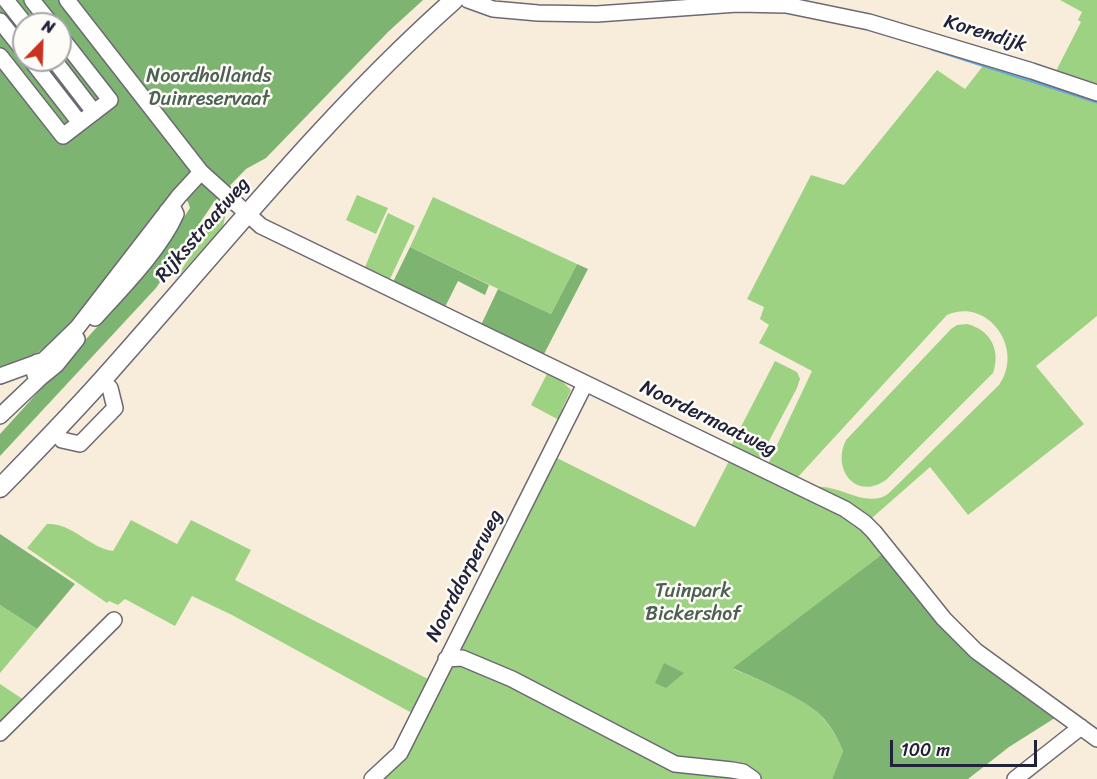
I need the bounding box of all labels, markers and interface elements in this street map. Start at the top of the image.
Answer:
street label: Korendijk [941,10,1029,58]
text: N [38,11,59,42]
north arrow [12,12,72,72]
park label: Noordhollands Duinreservaat [146,65,272,112]
street label: Rijksstraatweg [151,173,255,287]
street label: Noordermaatweg [636,376,780,462]
street label: Noorddorperweg [421,506,509,646]
park label: Tuinpark Bickershof [645,580,741,627]
scale bar [893,728,1040,766]
text: 100 m [901,734,950,766]

